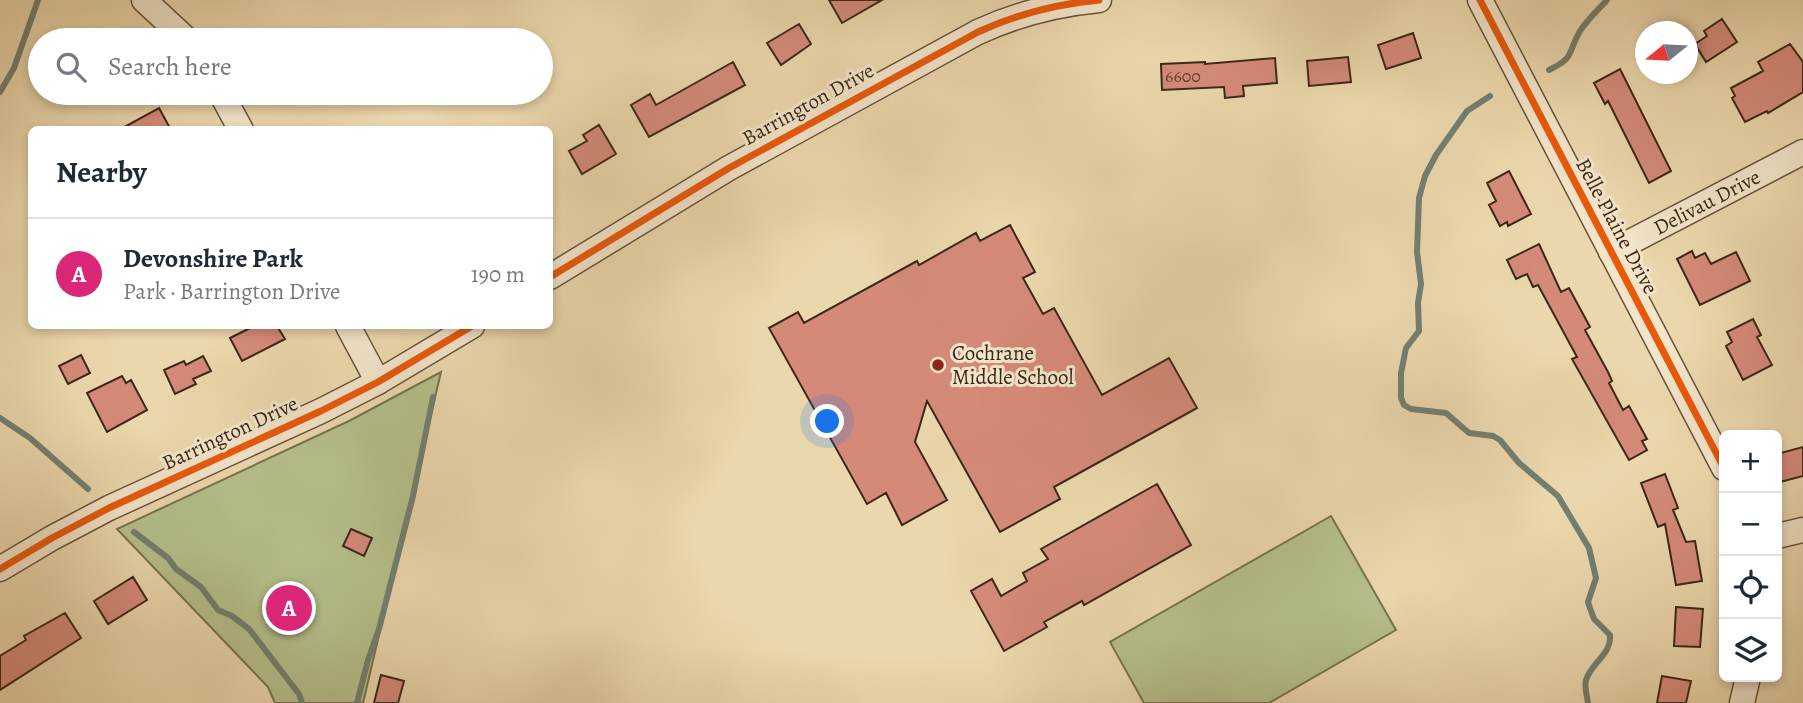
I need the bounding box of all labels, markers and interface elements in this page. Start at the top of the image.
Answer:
north arrow [1635,21,1698,84]
search box [28,28,553,105]
icon: search [52,48,90,86]
text: Search here [108,49,232,84]
street label: Barrington Drive [737,56,879,152]
house number: 6600 [1165,64,1201,88]
text: Nearby [56,152,147,192]
street label: Belle Plaine Drive [1569,153,1665,299]
street label: Delivau Drive [1649,163,1765,242]
text: Devonshire Park [123,241,303,276]
text: A [72,259,86,290]
text: 190 m [471,259,525,290]
text: Park · Barrington Drive [123,276,340,307]
place label: Cochrane Middle School [952,339,1074,391]
marker: Cochrane Middle School [930,357,946,373]
street label: Barrington Drive [158,389,302,477]
your location [810,404,844,438]
map controls [1719,430,1782,682]
button: + [1719,430,1782,493]
button: − [1719,493,1782,556]
button: locate [1719,556,1782,619]
pin: A [266,582,312,634]
button: layers [1719,619,1782,682]

